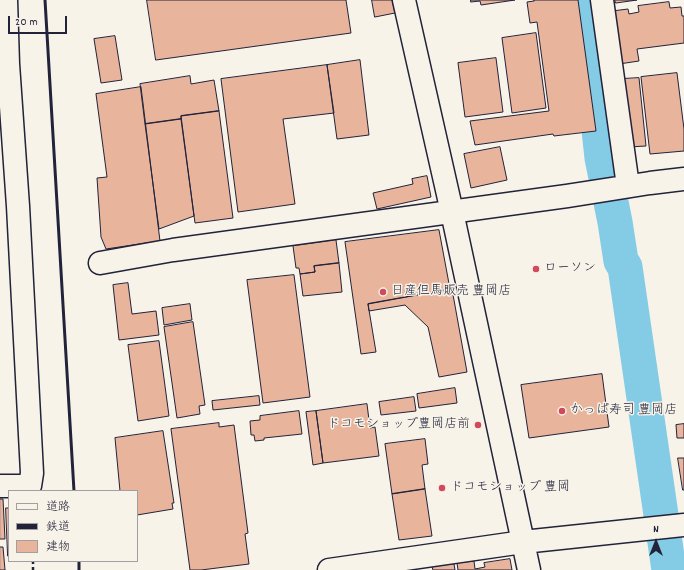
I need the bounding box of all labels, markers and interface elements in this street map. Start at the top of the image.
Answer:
scale bar [10,8,69,34]
text: 20 m [15,14,38,31]
place label: ローソン [544,261,596,277]
marker: ローソン [531,264,541,274]
place label: 日産但馬販売 豊岡店 [391,284,511,300]
marker: 日産但馬販売 豊岡店 [378,287,388,297]
place label: かっぱ寿司 豊岡店 [570,403,677,419]
marker: かっぱ寿司 豊岡店 [557,406,567,416]
place label: ドコモショップ豊岡店前 [327,417,470,433]
marker: ドコモショップ豊岡店前 [473,420,483,430]
place label: ドコモショップ 豊岡 [450,480,570,496]
marker: ドコモショップ 豊岡 [437,483,447,493]
legend [8,490,138,562]
text: 道路 [46,499,70,516]
text: 鉄道 [46,519,70,536]
north arrow [636,522,676,562]
text: N [653,522,659,538]
text: 建物 [46,539,70,556]

